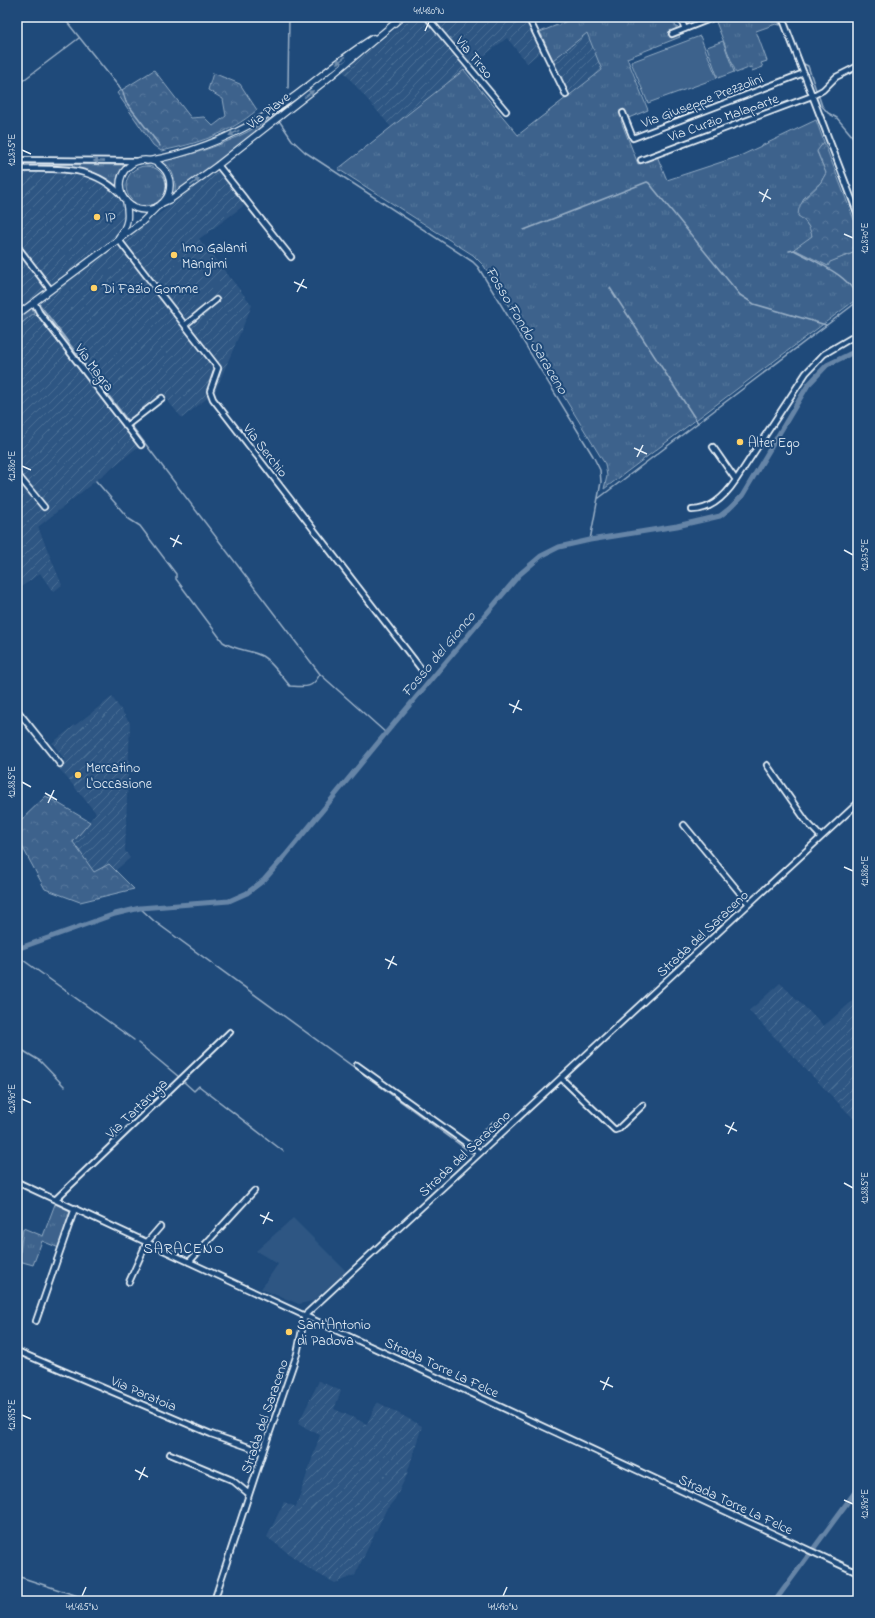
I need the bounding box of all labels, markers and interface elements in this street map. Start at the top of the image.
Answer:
text: 41.480°N [414,4,445,19]
street label: Via Tirso [449,31,498,84]
one-way arrow [336,56,346,64]
street label: Via Giuseppe Prezzolini [637,68,767,135]
street label: Via Piave [242,87,296,136]
street label: Via Curzio Malaparte [664,88,783,149]
one-way arrow [303,89,314,98]
one-way arrow [228,130,240,136]
text: 12.875°E [5,134,20,166]
one-way arrow [92,158,105,164]
one-way arrow [189,178,200,186]
place label: IP [105,208,116,229]
marker: IP [92,212,102,222]
text: 12.870°E [858,222,873,254]
place label: Imo Galanti Mangimi [182,238,247,276]
marker: Imo Galanti Mangimi [169,250,179,260]
water label: Fosso Fondo Saraceno [479,262,574,400]
place label: Di Fazio Gomme [101,279,199,300]
marker: Di Fazio Gomme [89,283,99,293]
street label: Via Magra [67,339,119,397]
street label: Via Serchio [236,419,293,482]
place label: Alter Ego [748,433,800,455]
marker: Alter Ego [735,437,745,447]
text: 12.880°E [5,451,20,481]
text: 12.875°E [858,539,873,571]
water label: Fosso del Gionco [396,606,482,702]
place label: Mercatino L'Occasione [86,758,153,795]
text: 12.885°E [5,766,20,798]
marker: Mercatino L'Occasione [73,770,83,780]
text: 12.880°E [858,856,873,886]
street label: Strada del Saraceno [652,886,754,983]
street label: Via Tartaruga [101,1074,174,1146]
text: 12.890°E [5,1084,20,1114]
street label: Strada del Saraceno [414,1106,516,1203]
text: 12.885°E [858,1172,873,1204]
district label: SARACENO [143,1238,225,1260]
place label: Sant'Antonio di Padova [297,1315,371,1352]
marker: Sant'Antonio di Padova [284,1327,294,1337]
street label: Strada Torre La Felce [381,1333,503,1404]
street label: Strada del Saraceno [236,1357,295,1476]
street label: Via Paratoia [106,1371,180,1418]
text: 12.895°E [5,1399,20,1431]
street label: Strada Torre La Felce [675,1470,797,1541]
text: 12.890°E [858,1489,873,1519]
text: 41.485°N [66,1600,98,1615]
text: 41.490°N [488,1600,518,1615]

